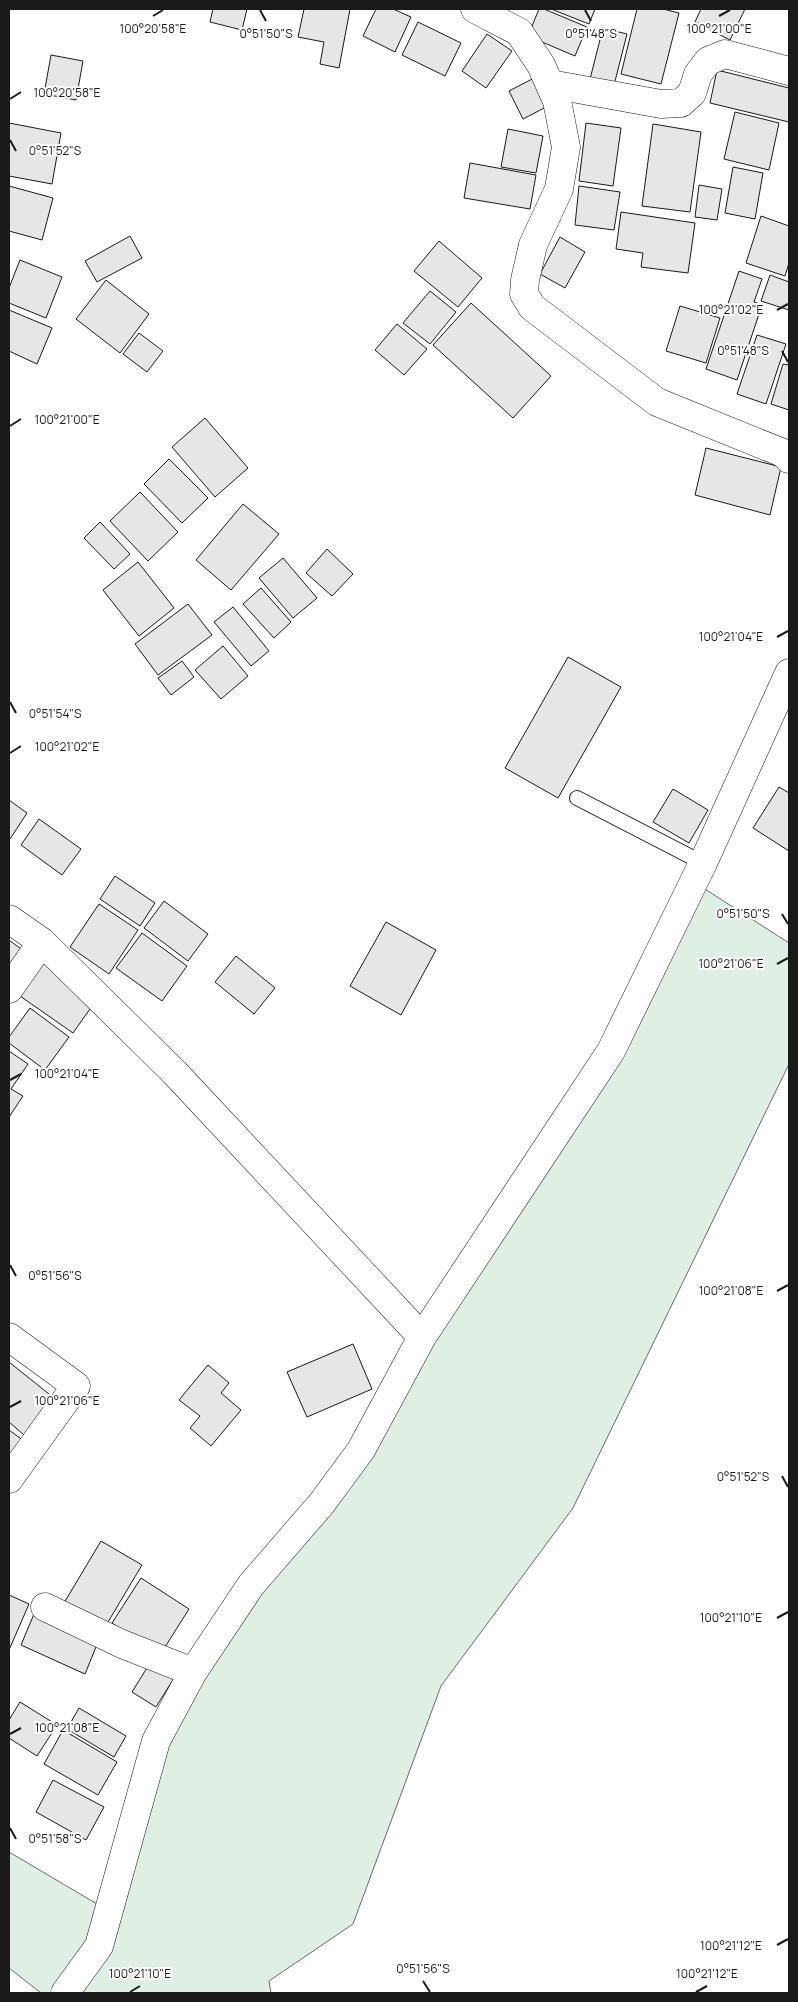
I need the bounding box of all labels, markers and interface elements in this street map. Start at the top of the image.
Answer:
text: 100°20'58"E [120,20,187,37]
text: 100°21'00"E [687,20,752,37]
text: 0°51'50"S [239,25,293,42]
text: 0°51'48"S [565,25,617,42]
text: 100°20'58"E [34,84,101,101]
text: 0°51'52"S [29,142,81,159]
text: 100°21'02"E [699,301,763,318]
text: 0°51'48"S [717,342,769,359]
text: 100°21'00"E [35,411,100,428]
text: 100°21'04"E [699,628,763,645]
text: 0°51'54"S [29,705,81,722]
text: 100°21'02"E [35,738,99,755]
text: 0°51'50"S [716,905,770,922]
text: 100°21'06"E [698,955,764,972]
text: 100°21'04"E [35,1065,99,1082]
text: 0°51'56"S [28,1267,82,1284]
text: 100°21'08"E [699,1282,763,1299]
text: 100°21'06"E [34,1392,100,1409]
text: 0°51'52"S [717,1468,769,1485]
text: 100°21'10"E [700,1609,762,1626]
text: 100°21'08"E [35,1719,99,1736]
text: 0°51'58"S [29,1830,81,1847]
text: 100°21'12"E [700,1937,762,1954]
text: 0°51'56"S [396,1960,450,1977]
text: 100°21'10"E [109,1965,171,1982]
text: 100°21'12"E [676,1965,738,1982]

